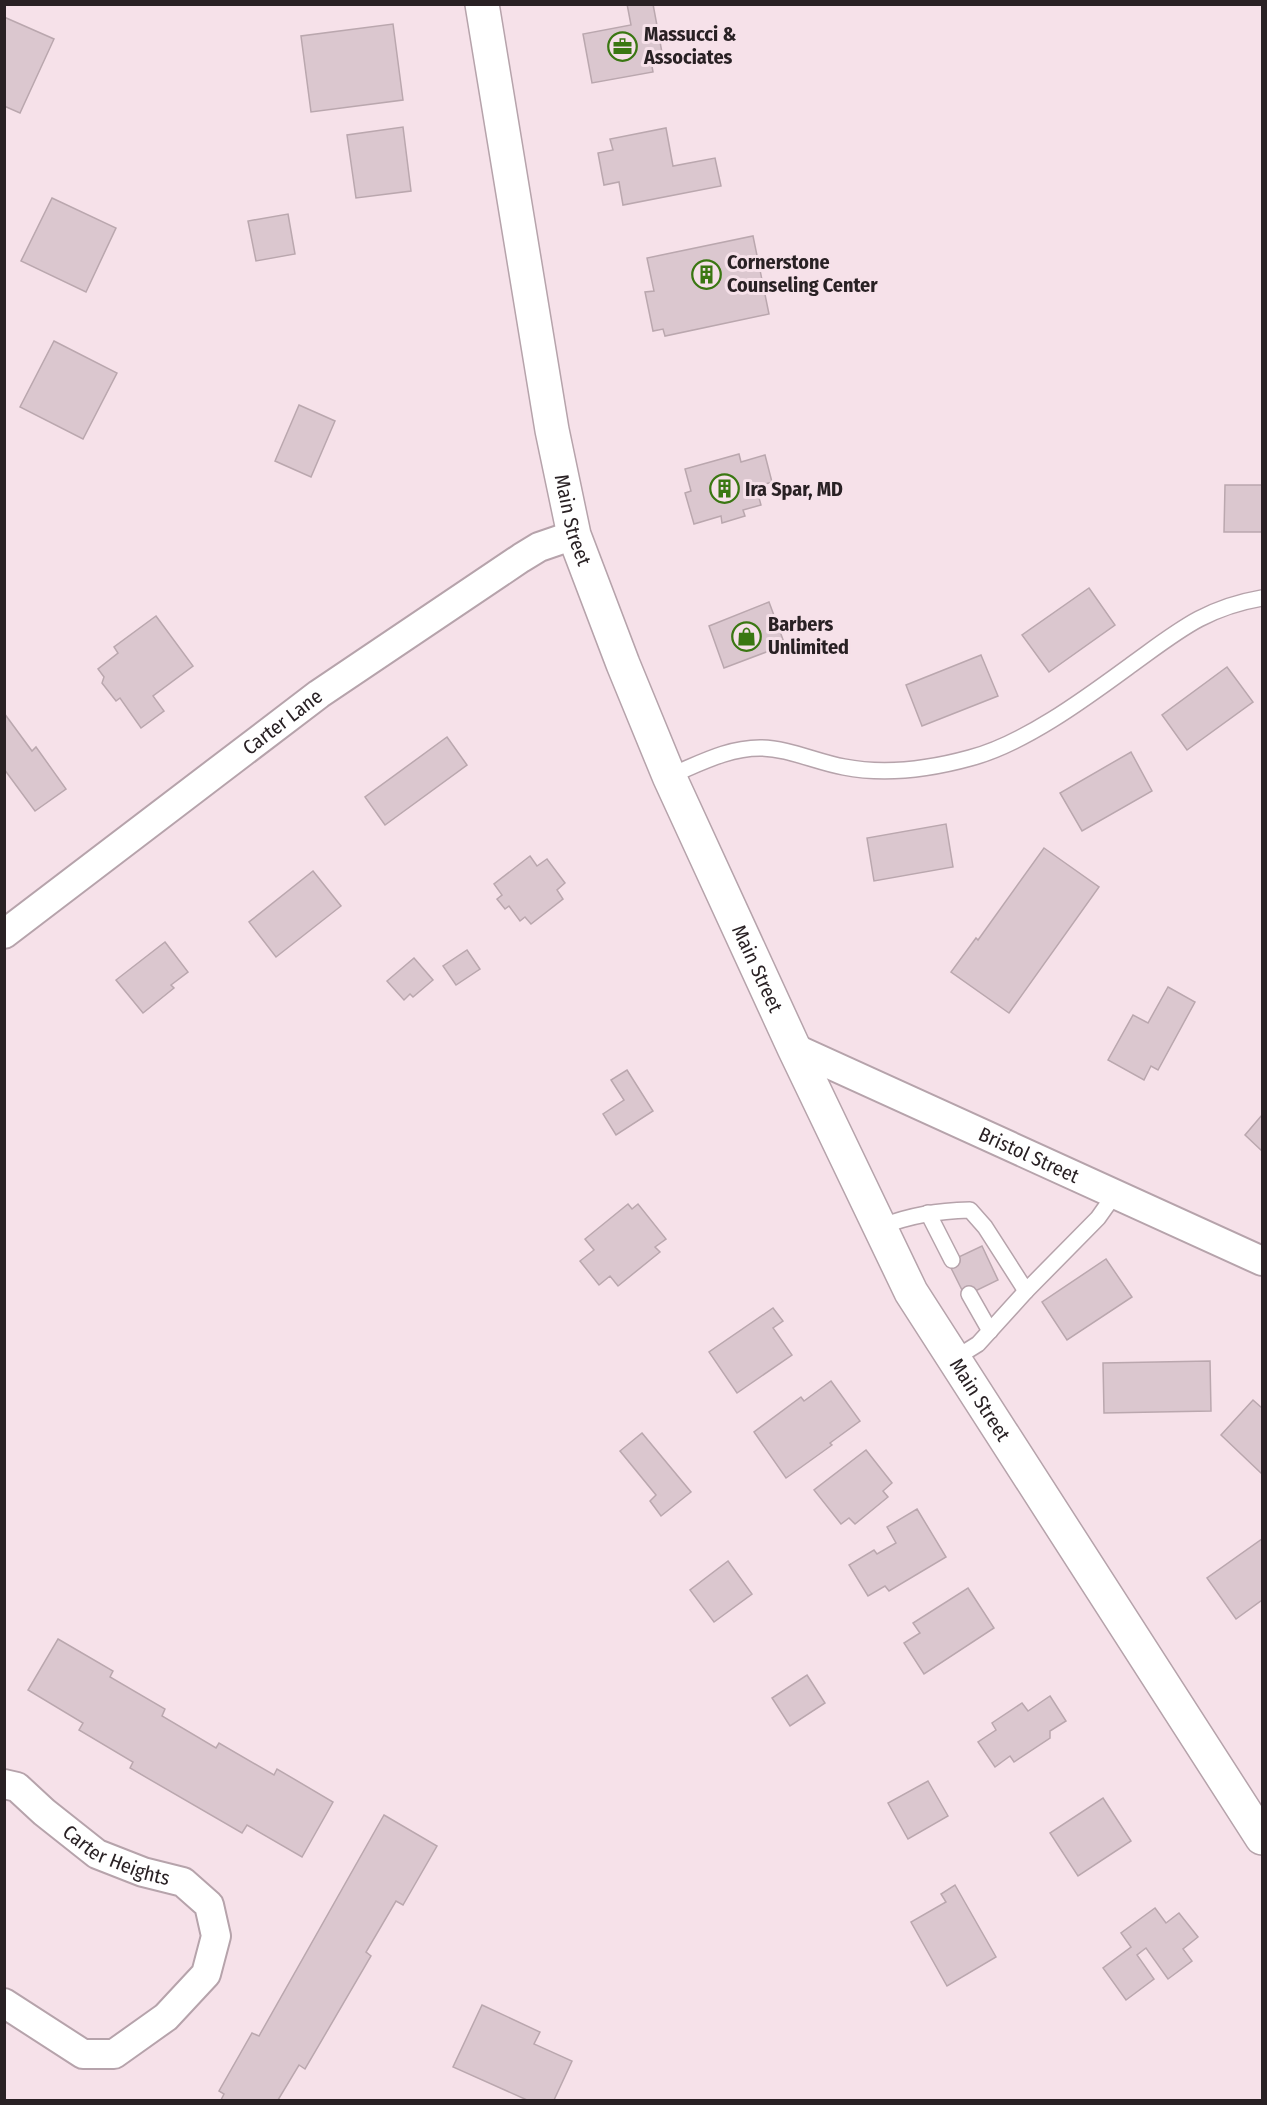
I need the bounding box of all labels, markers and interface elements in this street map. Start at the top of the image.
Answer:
place label: Massucci & Associates [643,22,736,69]
office icon: Massucci & Associates [607,30,639,62]
place label: Cornerstone Counseling Center [727,250,878,297]
building icon: Cornerstone Counseling Center [690,258,722,290]
street label: Main Street [550,472,597,569]
building icon: Ira Spar, MD [708,473,740,505]
place label: Ira Spar, MD [745,477,843,501]
place label: Barbers Unlimited [768,612,849,659]
shop icon: Barbers Unlimited [731,620,763,652]
street label: Carter Lane [238,684,327,760]
street label: Main Street [727,921,788,1017]
street label: Bristol Street [975,1122,1083,1188]
street label: Main Street [945,1354,1016,1446]
street label: Carter Heights [58,1820,172,1890]

